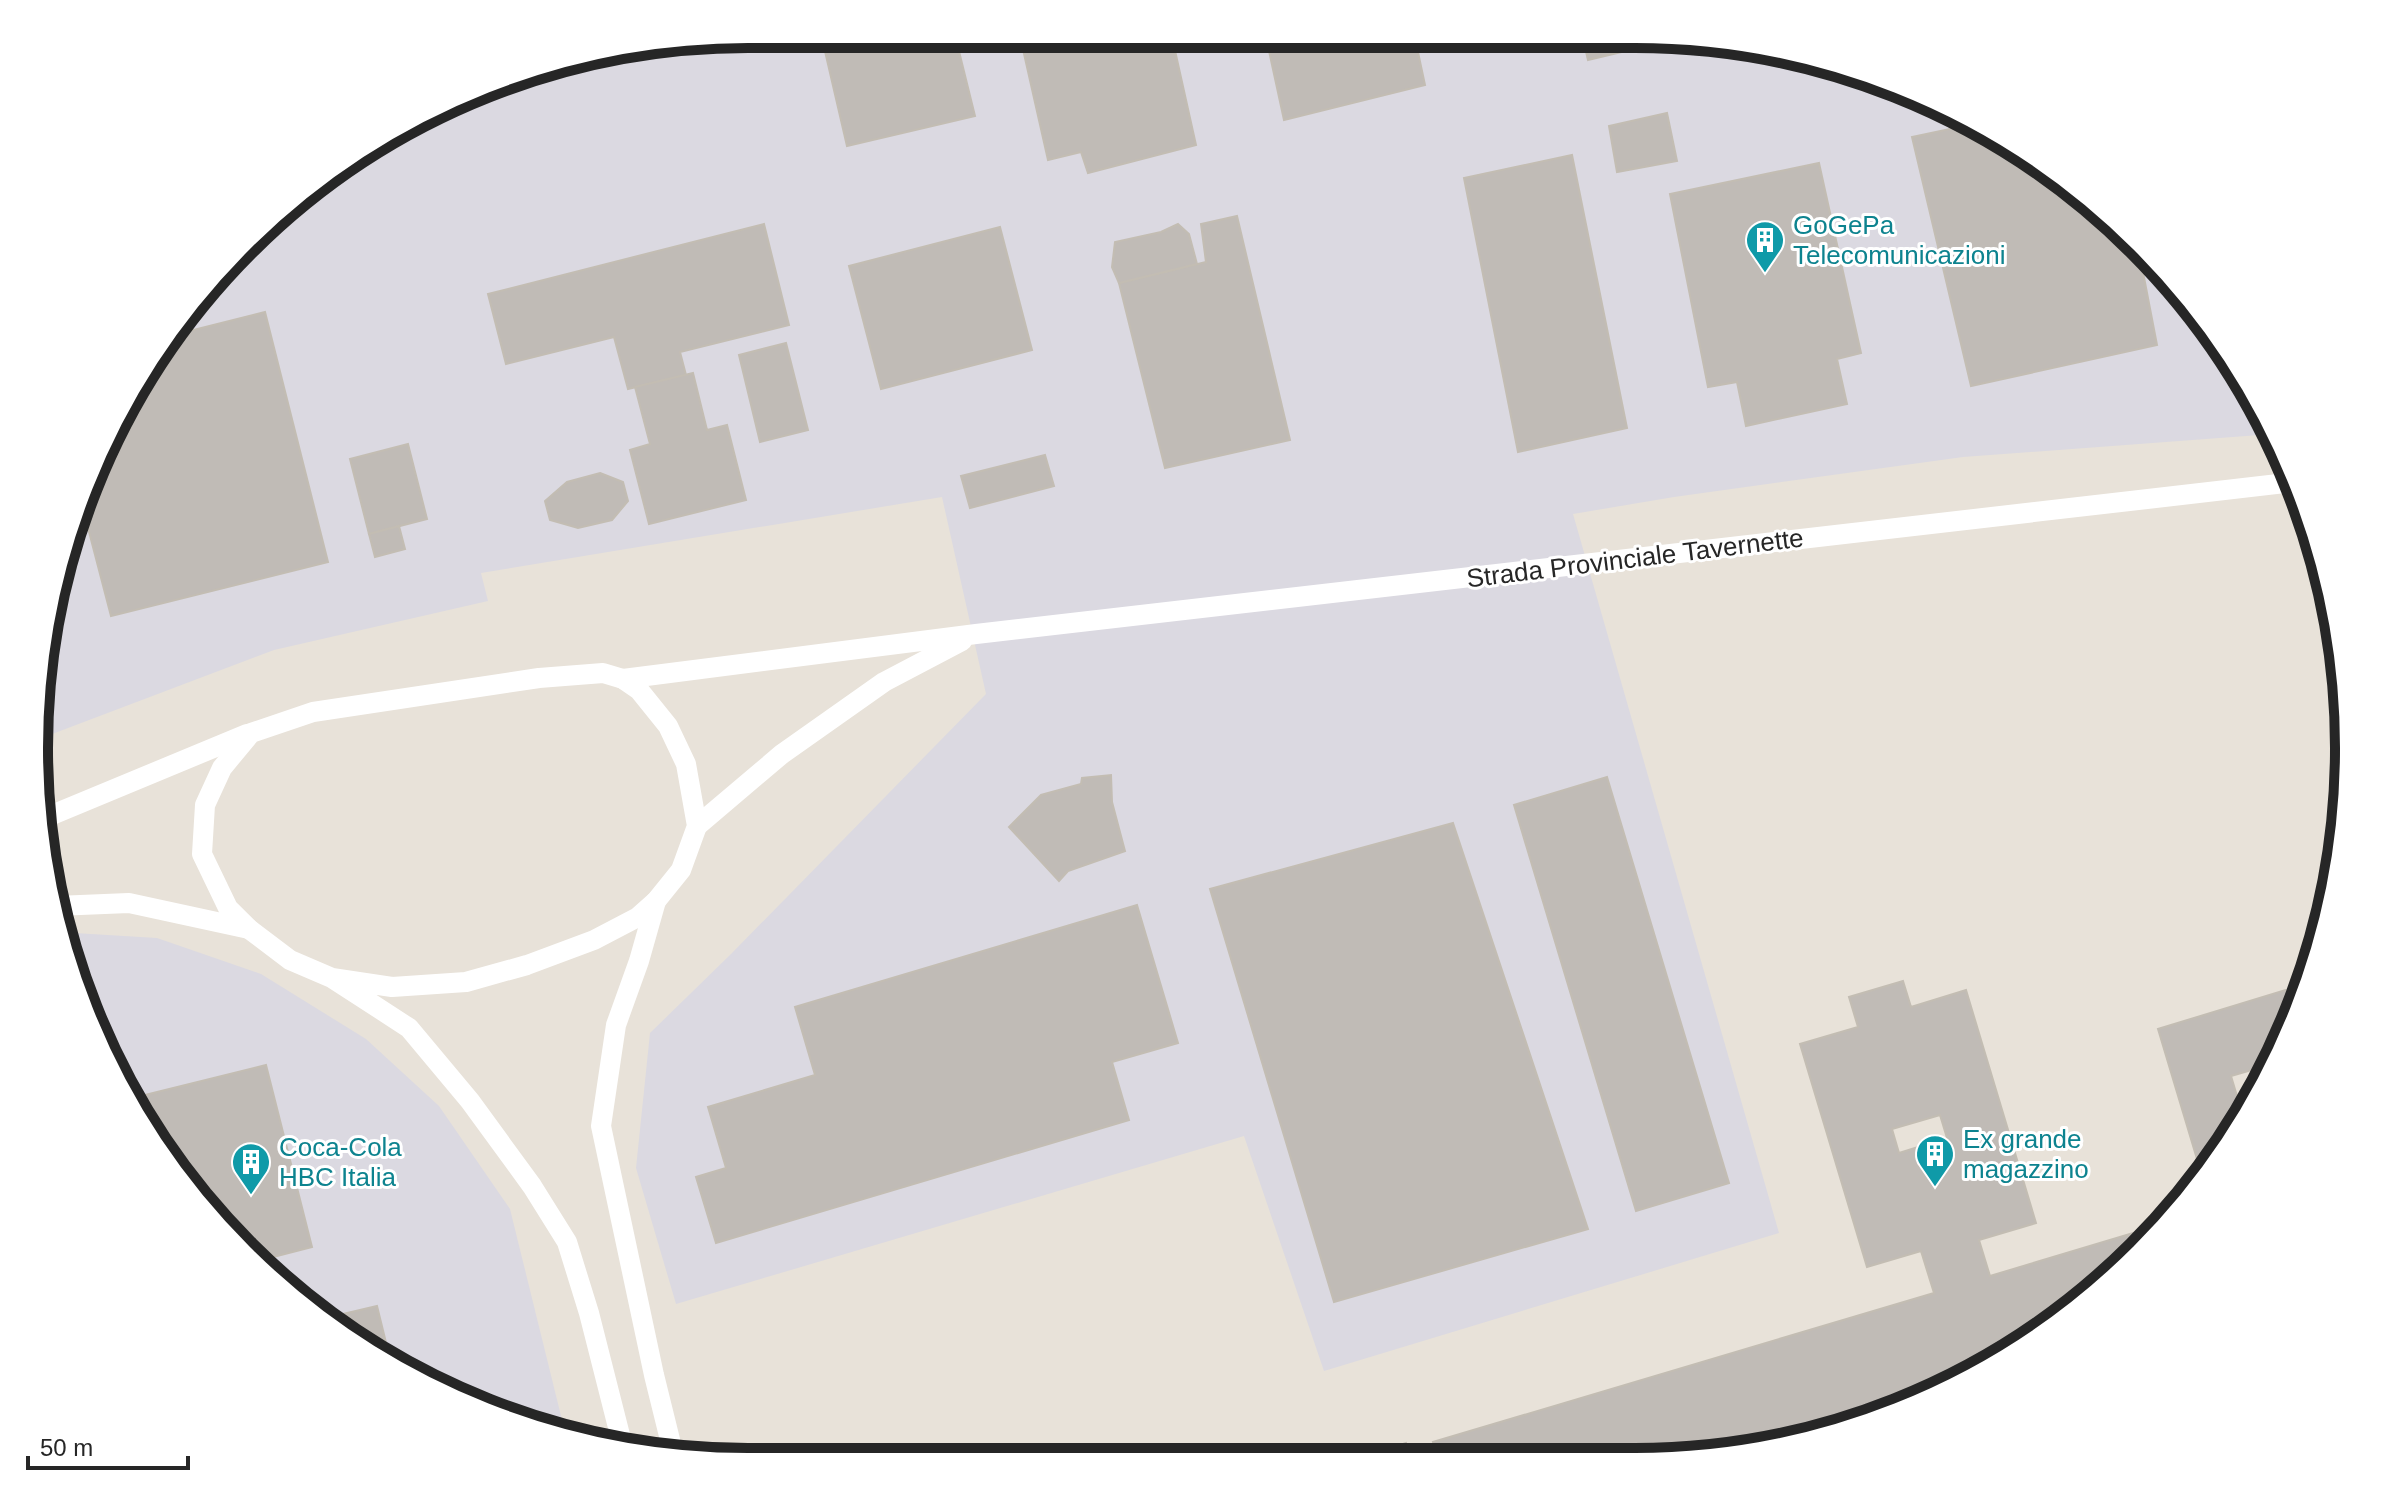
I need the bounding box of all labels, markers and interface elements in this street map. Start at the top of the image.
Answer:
place label: GoGePa Telecomunicazioni [1793,210,2005,270]
building icon: GoGePa Telecomunicazioni [1744,219,1786,274]
street label: Strada Provinciale Tavernette [1465,522,1805,594]
place label: Ex grande magazzino [1963,1124,2089,1184]
place label: Coca-Cola HBC Italia [279,1132,402,1192]
building icon: Ex grande magazzino [1914,1133,1956,1188]
building icon: Coca-Cola HBC Italia [230,1141,272,1196]
scale bar [28,1420,188,1470]
text: 50 m [40,1434,93,1461]

